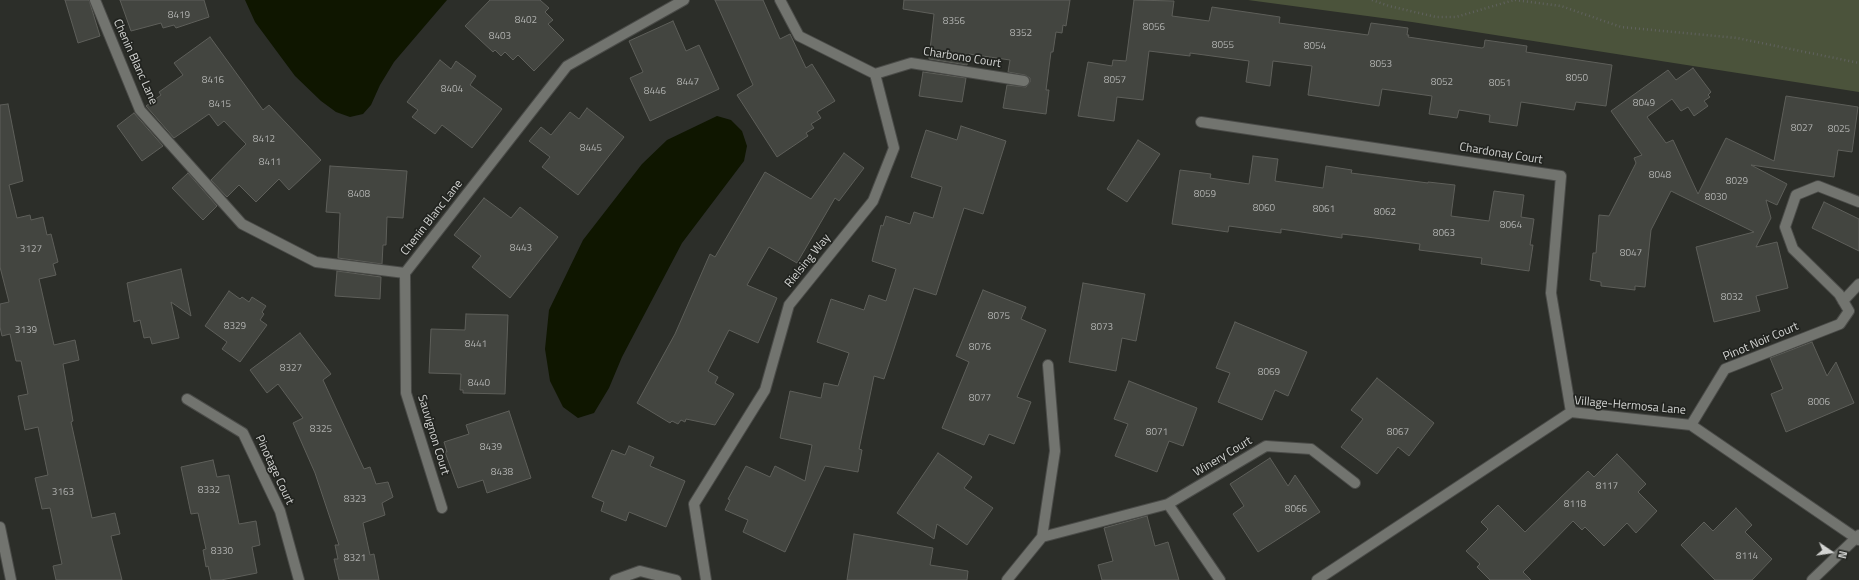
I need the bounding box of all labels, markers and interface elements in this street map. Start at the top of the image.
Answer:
house number: 8419 [168,10,190,22]
house number: 8402 [515,15,537,27]
house number: 8356 [943,16,965,28]
street label: Chenin Blanc Lane [110,17,160,107]
house number: 8056 [1143,22,1165,34]
house number: 8352 [1010,28,1032,40]
house number: 8403 [489,31,511,43]
house number: 8055 [1212,40,1234,52]
house number: 8054 [1304,41,1326,53]
street label: Charbono Court [922,45,1002,71]
house number: 8053 [1370,59,1392,71]
house number: 8050 [1566,73,1588,85]
house number: 8416 [202,75,224,87]
house number: 8057 [1104,75,1126,87]
house number: 8447 [677,77,699,89]
house number: 8052 [1431,77,1453,89]
house number: 8051 [1489,78,1511,90]
house number: 8404 [441,84,463,96]
house number: 8446 [644,86,666,98]
house number: 8049 [1633,98,1655,110]
house number: 8415 [209,99,231,111]
house number: 8027 [1791,123,1813,135]
house number: 8025 [1828,124,1850,136]
house number: 8412 [253,134,275,146]
street label: Chardonay Court [1458,140,1544,168]
house number: 8445 [580,143,602,155]
house number: 8411 [259,157,281,169]
house number: 8048 [1649,170,1671,182]
house number: 8029 [1726,176,1748,188]
street label: Chenin Blanc Lane [398,177,466,259]
house number: 8408 [348,189,370,201]
house number: 8059 [1194,189,1216,201]
house number: 8030 [1705,192,1727,204]
house number: 8060 [1253,203,1275,215]
house number: 8061 [1313,204,1335,216]
house number: 8062 [1374,207,1396,219]
house number: 8064 [1500,220,1522,232]
house number: 8063 [1433,228,1455,240]
street label: Rielsing Way [782,231,834,291]
house number: 8443 [510,243,532,255]
house number: 3127 [20,244,42,256]
house number: 8047 [1620,248,1642,260]
house number: 8032 [1721,292,1743,304]
house number: 8075 [988,311,1010,323]
street label: Pinot Noir Court [1721,320,1801,364]
house number: 8329 [224,321,246,333]
house number: 8073 [1091,322,1113,334]
house number: 3139 [15,325,37,337]
house number: 8441 [465,339,487,351]
house number: 8076 [969,342,991,354]
house number: 8327 [280,363,302,375]
house number: 8069 [1258,367,1280,379]
house number: 8440 [468,378,490,390]
street label: Sauvignon Court [414,393,452,477]
house number: 8077 [969,393,991,405]
street label: Village-Hermosa Lane [1574,394,1686,418]
house number: 8006 [1808,397,1830,409]
house number: 8325 [310,424,332,436]
house number: 8071 [1146,427,1168,439]
house number: 8067 [1387,427,1409,439]
street label: Pinotage Court [252,433,296,507]
street label: Winery Court [1191,434,1255,480]
house number: 8439 [480,442,502,454]
house number: 8438 [491,467,513,479]
house number: 8117 [1596,481,1618,493]
house number: 8332 [198,485,220,497]
house number: 3163 [52,487,74,499]
house number: 8323 [344,494,366,506]
house number: 8118 [1564,499,1586,511]
house number: 8066 [1285,504,1307,516]
north arrow [1811,532,1851,572]
house number: 8330 [211,546,233,558]
text: N [1834,549,1851,560]
house number: 8114 [1736,551,1758,563]
house number: 8321 [344,553,366,565]

